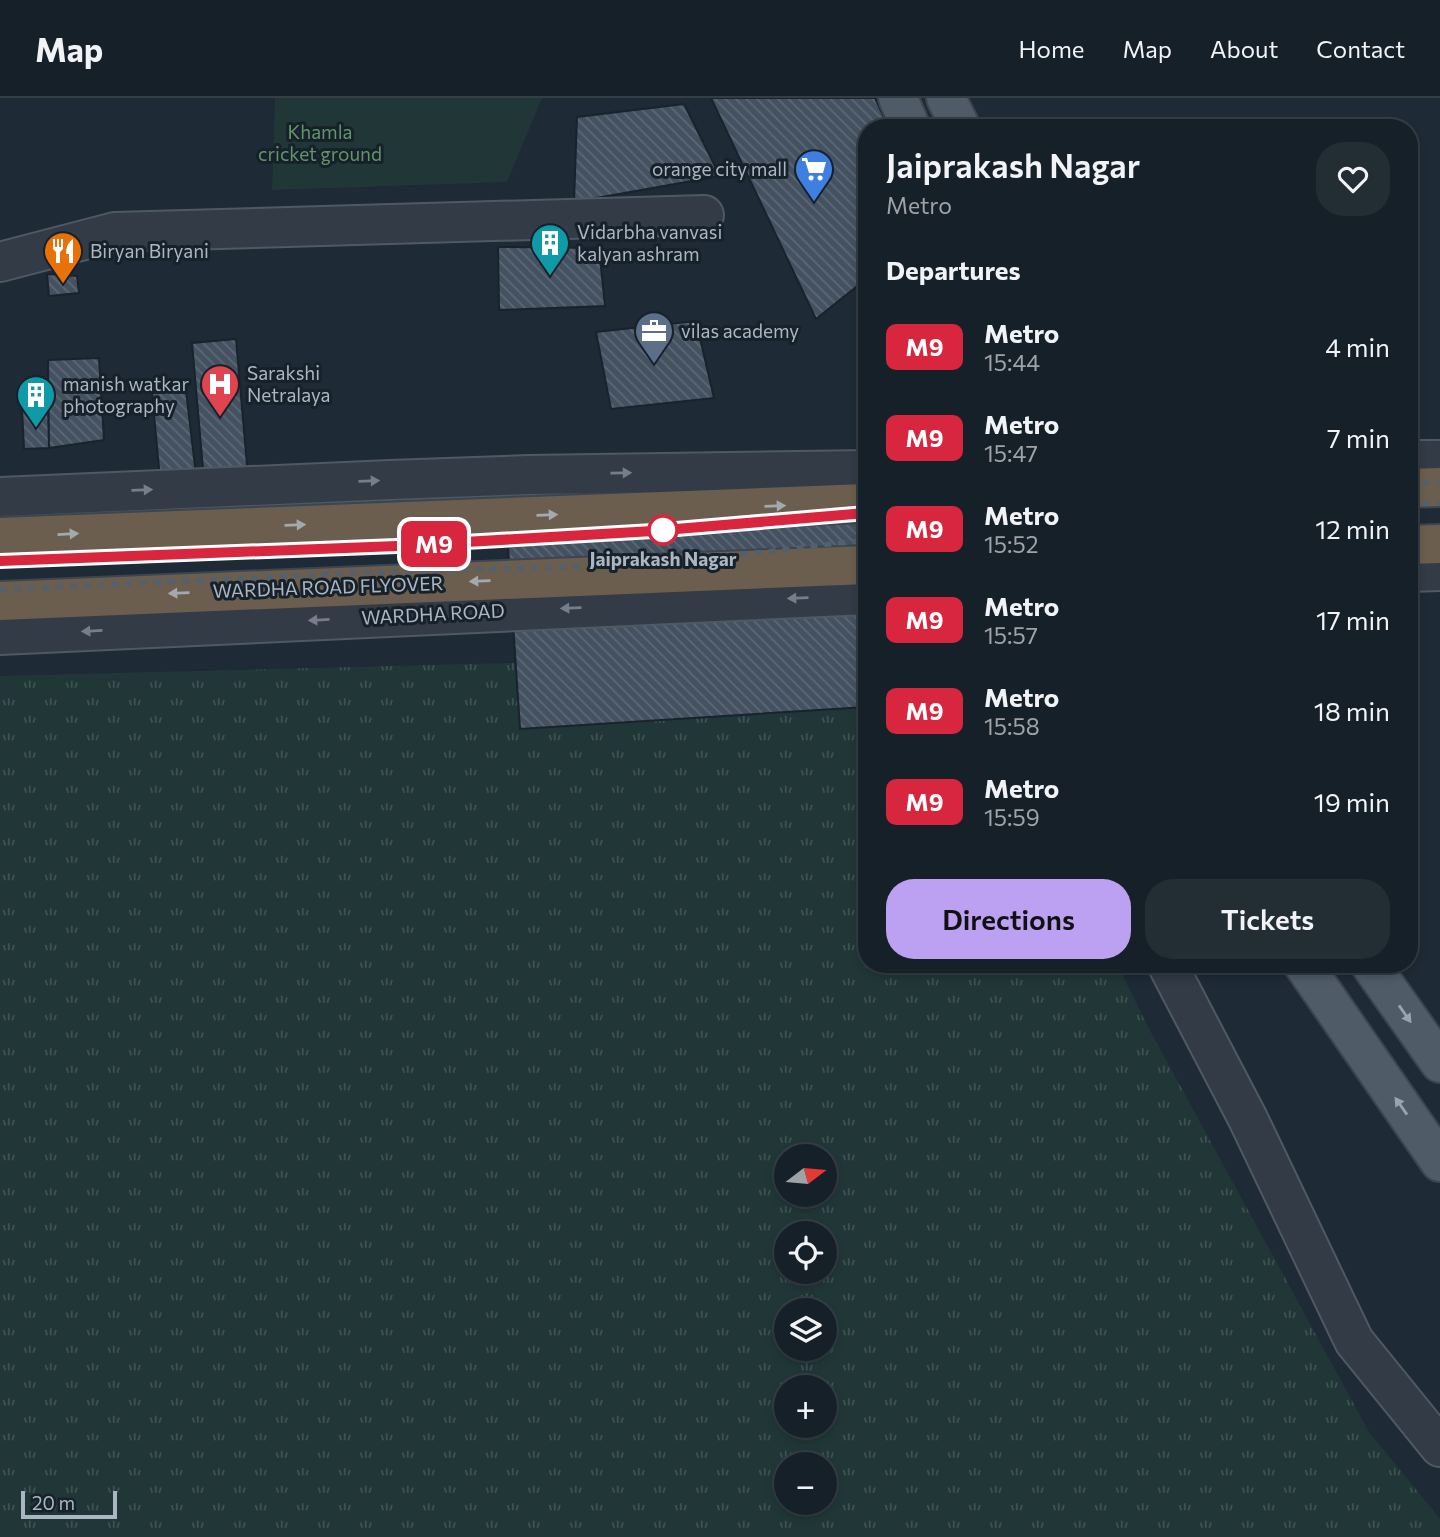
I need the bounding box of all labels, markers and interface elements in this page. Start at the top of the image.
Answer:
text: Map [35,28,103,69]
text: Home [1019,34,1085,63]
text: Map [1123,34,1172,63]
text: About [1210,34,1278,63]
text: Contact [1316,34,1405,63]
park label: Khamla cricket ground [258,120,382,165]
button: heart [1316,142,1390,216]
text: Jaiprakash Nagar [886,144,1140,185]
supermarket icon: orange city mall [793,148,835,203]
place label: orange city mall [652,157,787,180]
text: Metro [886,191,952,219]
place label: Vidarbha vanvasi kalyan ashram [577,220,722,265]
building icon: Vidarbha vanvasi kalyan ashram [529,222,571,277]
restaurant icon: Biryan Biryani [42,230,84,285]
place label: Biryan Biryani [90,239,209,262]
text: Departures [886,254,1021,285]
office icon: vilas academy [633,310,675,365]
text: Metro [984,317,1059,348]
place label: vilas academy [681,319,799,342]
text: 4 min [1325,331,1390,362]
text: M9 [906,332,943,361]
text: 15:44 [984,348,1040,376]
place label: Sarakshi Netralaya [247,361,330,406]
hospital icon: Sarakshi Netralaya [199,363,241,418]
place label: manish watkar photography [63,372,189,417]
building icon: manish watkar photography [15,374,57,429]
text: Metro [984,408,1059,439]
text: 7 min [1327,422,1390,453]
text: M9 [906,423,943,452]
text: 15:47 [984,439,1038,467]
one-way arrow [610,468,632,479]
one-way arrow [358,475,380,486]
one-way arrow [131,485,153,496]
text: Metro [984,499,1059,530]
one-way arrow [764,500,786,511]
one-way arrow [537,509,559,520]
text: 12 min [1315,513,1390,544]
text: M9 [906,514,943,543]
marker: Jaiprakash Nagar [648,515,678,545]
one-way arrow [285,519,307,530]
line badge: M9 [402,521,466,567]
one-way arrow [57,528,79,539]
text: M9 [415,529,453,558]
text: 15:52 [984,530,1038,558]
place label: Jaiprakash Nagar [589,547,737,570]
street label: WARDHA ROAD FLYOVER [212,571,444,602]
one-way arrow [469,576,491,587]
one-way arrow [168,588,190,599]
text: Metro [984,590,1059,621]
one-way arrow [787,593,809,604]
street label: WARDHA ROAD [361,598,505,629]
one-way arrow [560,603,582,614]
text: 17 min [1316,604,1390,635]
text: M9 [906,605,943,634]
one-way arrow [308,614,330,625]
text: 15:57 [984,621,1038,649]
one-way arrow [81,625,103,636]
text: Metro [984,681,1059,712]
text: 18 min [1314,695,1390,726]
text: M9 [906,696,943,725]
text: 15:58 [984,712,1040,740]
text: Metro [984,772,1059,803]
text: 19 min [1314,786,1390,817]
text: M9 [906,787,943,816]
text: 15:59 [984,803,1040,831]
button: Directions [886,879,1131,959]
button: Tickets [1145,879,1390,959]
one-way arrow [1398,1005,1412,1023]
one-way arrow [1394,1097,1408,1115]
north arrow [774,1144,836,1208]
map controls [774,1144,837,1515]
button: locate [774,1221,837,1284]
button: layers [774,1298,837,1361]
button: + [774,1375,837,1438]
button: − [774,1452,837,1515]
scale bar [21,1488,117,1520]
text: 20 m [32,1491,75,1514]

